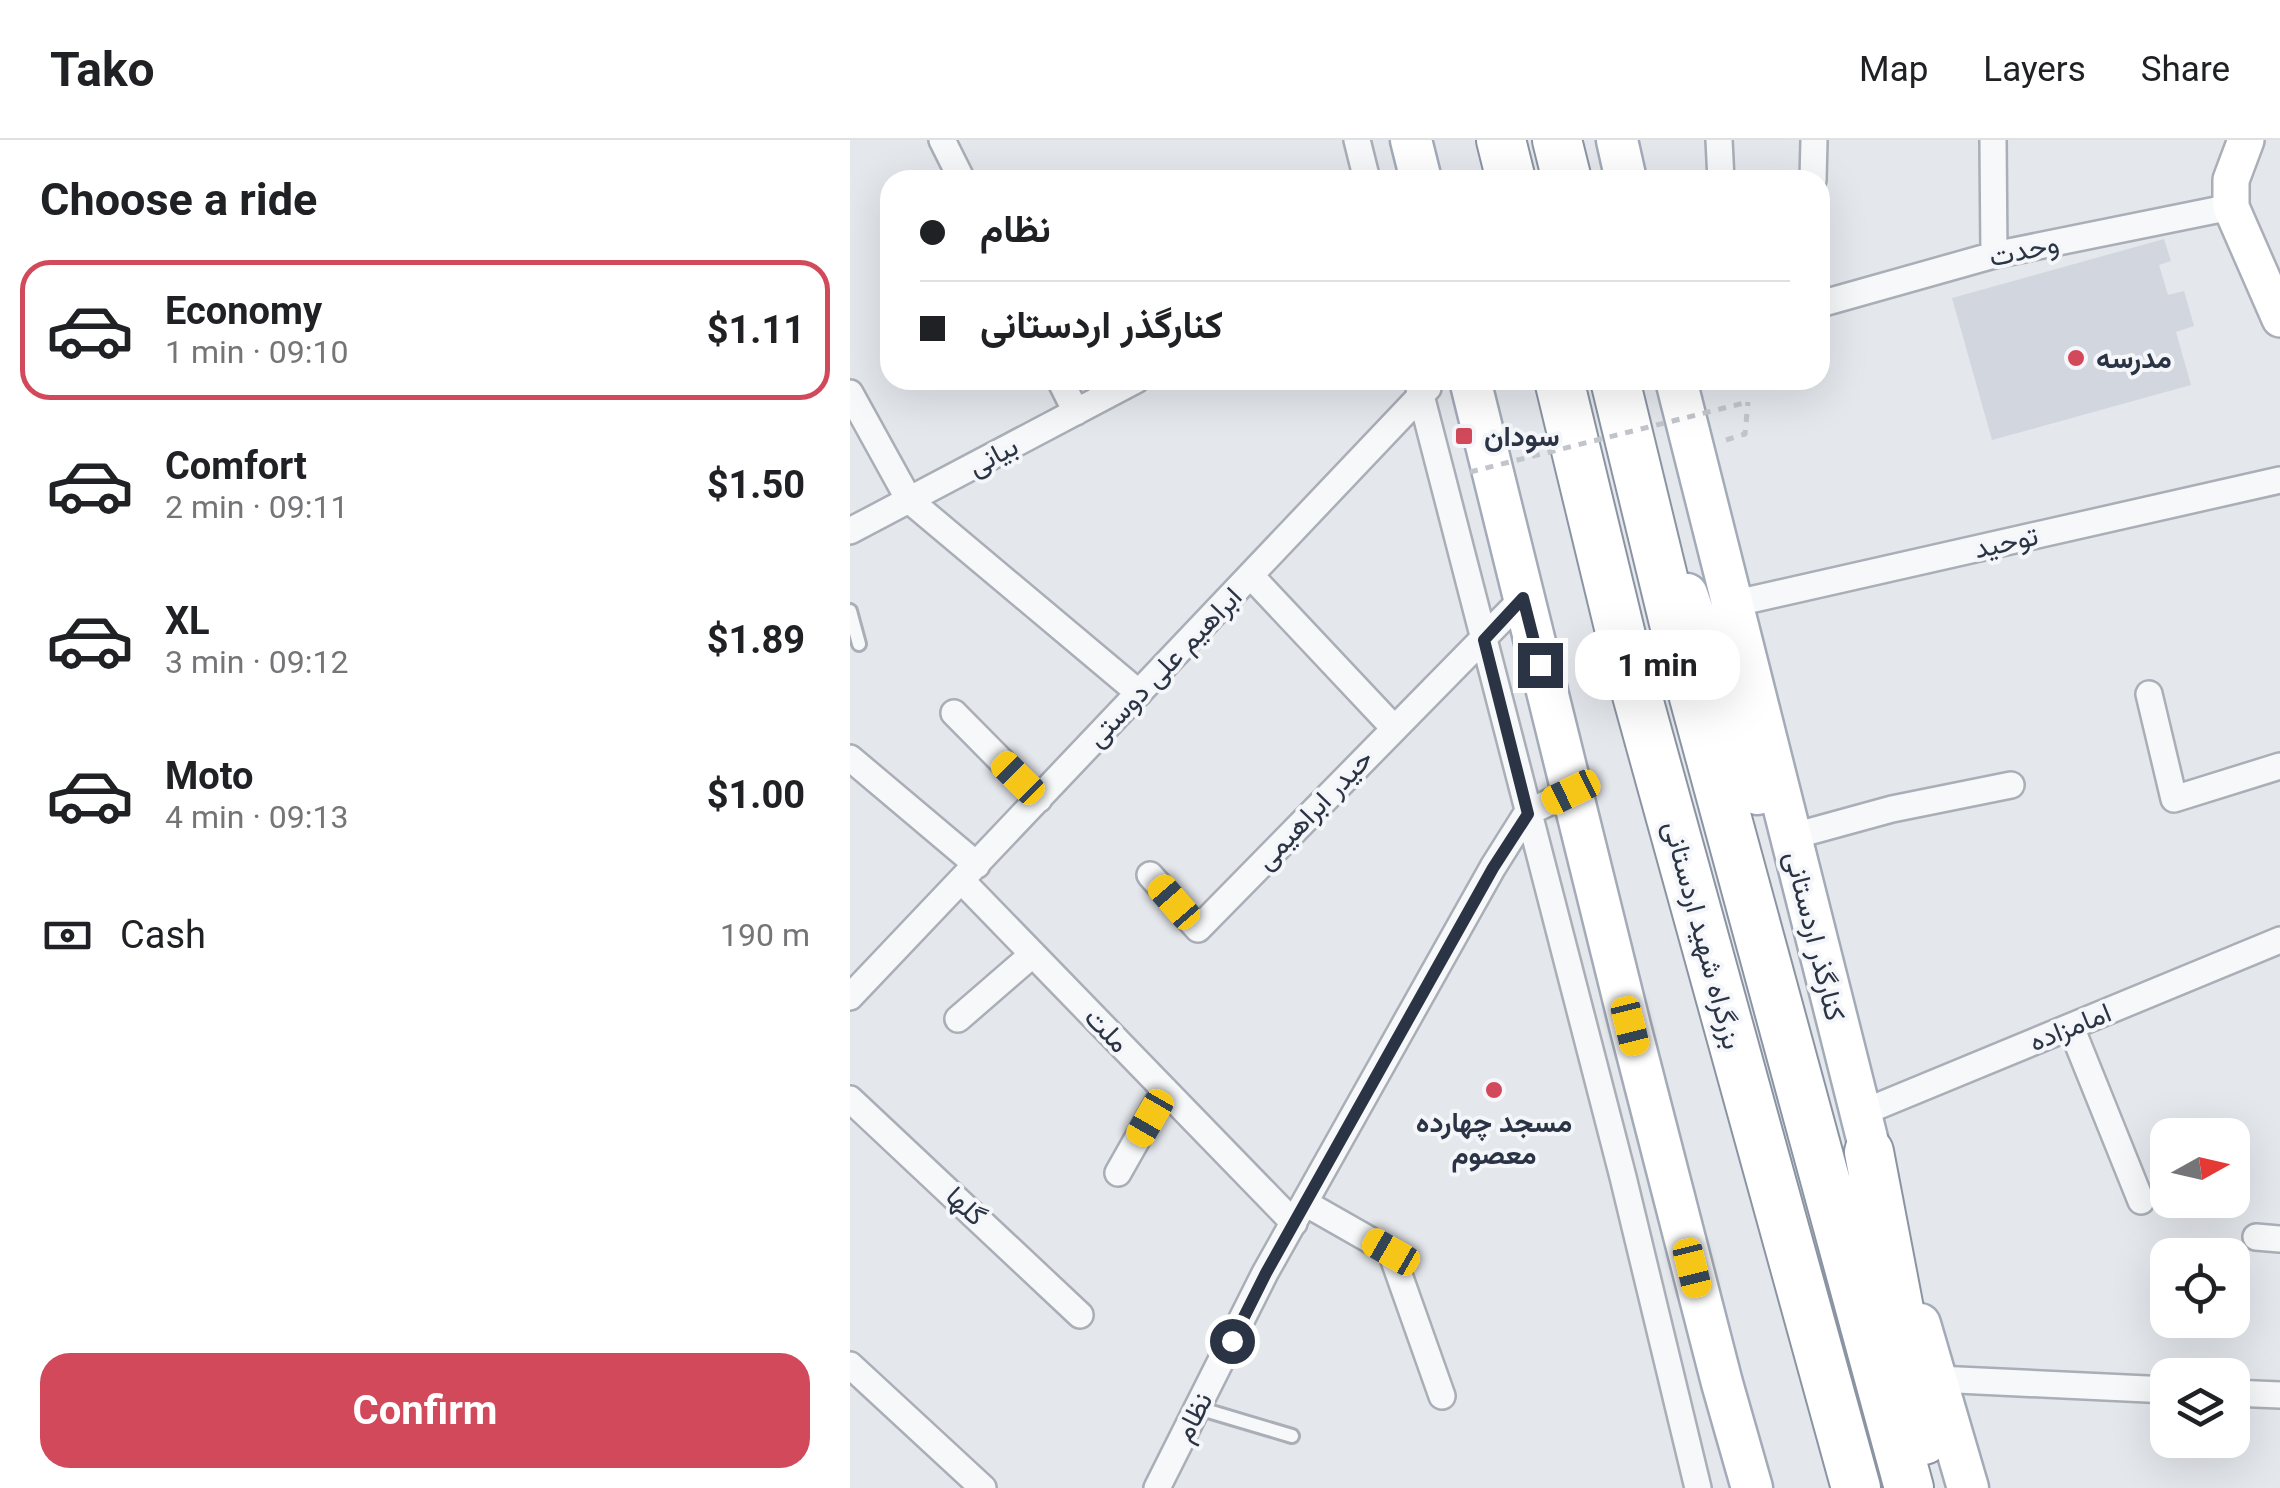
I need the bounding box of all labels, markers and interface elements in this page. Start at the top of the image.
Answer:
text: Tako [50,41,155,98]
text: Map [1859,49,1928,90]
text: Layers [1983,49,2086,90]
text: Share [2141,49,2230,90]
text: Choose a ride [40,173,317,226]
text: نظام [980,207,1051,251]
street label: وحدت [1986,227,2062,274]
icon: car [45,285,135,375]
text: Economy [165,289,322,333]
text: کنارگذر اردستانی [980,303,1223,347]
text: $1.11 [707,308,805,352]
text: 1 min · 09:10 [165,333,348,371]
place label: مدرسه [2096,342,2172,376]
marker: مدرسه [2065,347,2087,369]
place label: سودان [1484,420,1560,454]
marker: سودان [1453,425,1475,447]
street label: بیانی [962,429,1024,483]
icon: car [45,440,135,530]
text: Comfort [165,444,307,488]
text: $1.50 [707,463,805,507]
text: 2 min · 09:11 [165,488,348,526]
street label: توحید [1971,519,2042,566]
street label: ابراهیم علی دوستی [1079,580,1250,755]
icon: car [45,595,135,685]
text: XL [165,599,210,643]
text: $1.89 [707,618,805,662]
callout: 1 min [1575,630,1740,700]
text: 3 min · 09:12 [165,643,348,681]
route end [1518,643,1563,688]
text: 1 min [1617,646,1698,684]
street label: حیدر ابراهیمی [1248,742,1380,877]
car [986,746,1050,810]
icon: car [45,750,135,840]
text: Moto [165,754,254,798]
car [1537,765,1605,819]
text: $1.00 [707,773,805,817]
text: 4 min · 09:13 [165,798,348,836]
street label: بزرگراه شهید اردستانی [1656,817,1749,1053]
street label: کنارگذر اردستانی [1777,848,1852,1024]
car [1143,870,1205,934]
icon: cash [40,908,95,963]
text: Cash [120,913,206,957]
text: 190 m [720,916,810,954]
car [1608,993,1652,1059]
street label: امامزاده [2024,996,2116,1059]
street label: ملت [1078,1001,1136,1059]
marker: مسجد چهارده معصوم [1483,1079,1505,1101]
car [1122,1085,1178,1151]
place label: مسجد چهارده معصوم [1416,1106,1572,1173]
north arrow [2150,1118,2250,1218]
map controls [2150,1118,2250,1458]
street label: گلها [938,1179,993,1233]
car [1358,1224,1424,1280]
car [1670,1235,1714,1301]
button: locate [2150,1238,2250,1338]
route start [1210,1319,1255,1364]
button: Confirm [40,1353,810,1468]
button: layers [2150,1358,2250,1458]
street label: نظام [1167,1387,1221,1448]

